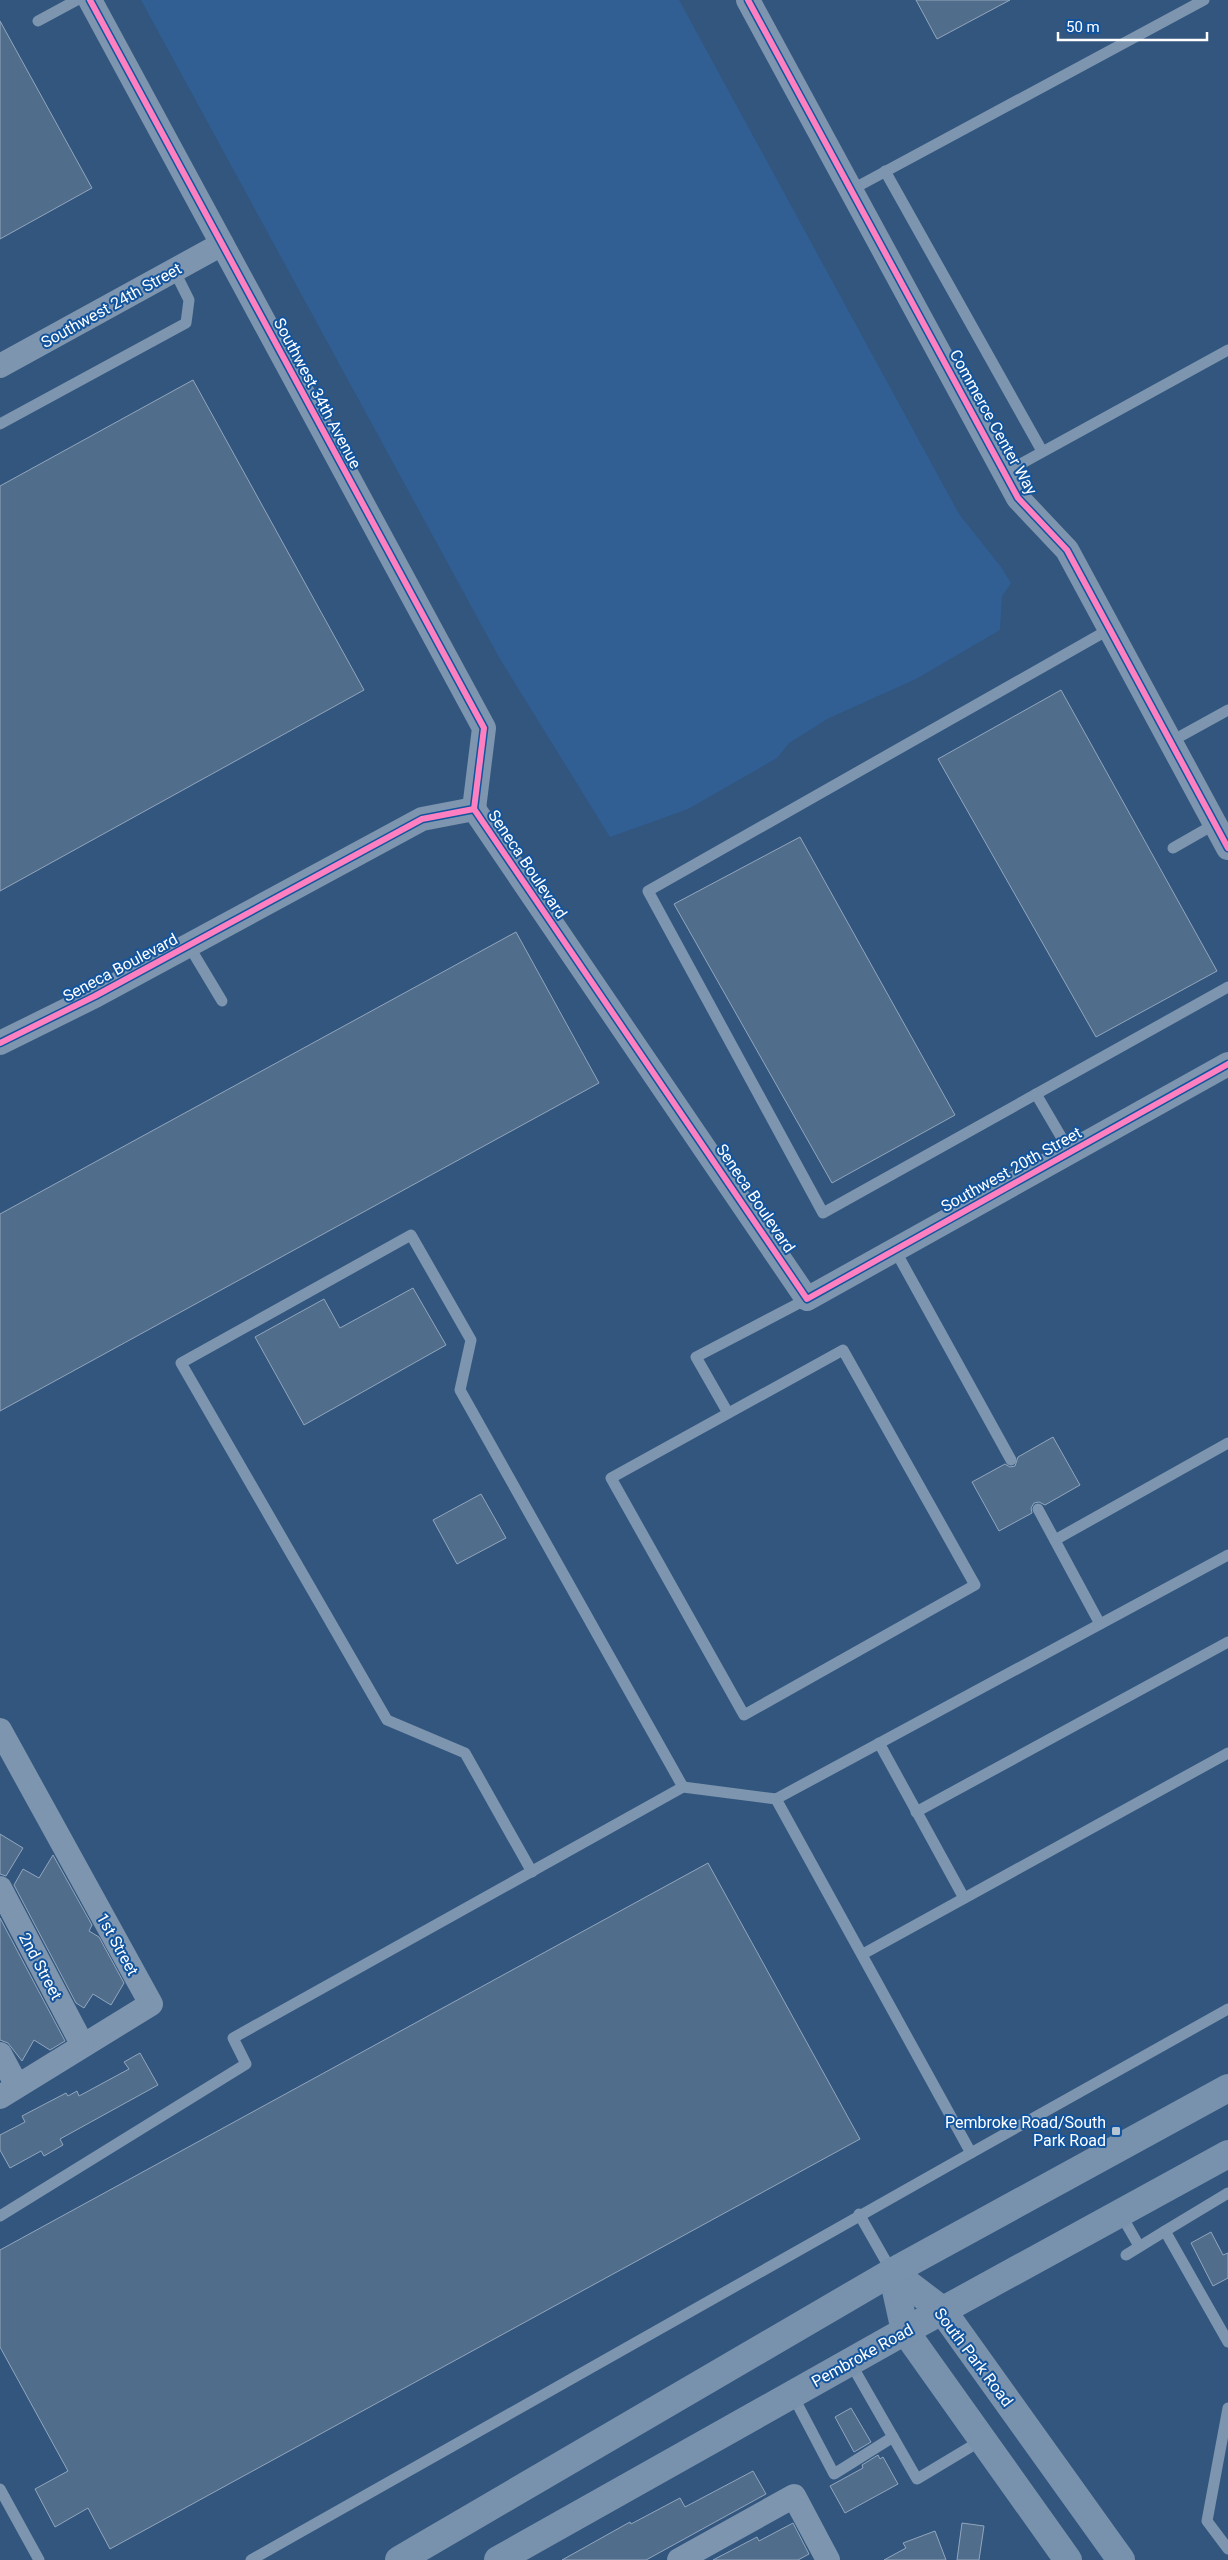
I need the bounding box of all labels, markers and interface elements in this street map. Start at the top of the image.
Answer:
scale bar [1058,10,1207,42]
text: 50 m [1066,18,1100,36]
street label: Southwest 24th Street [38,259,185,352]
street label: Southwest 34th Avenue [270,315,365,472]
street label: Commerce Center Way [946,346,1042,499]
street label: Seneca Boulevard [484,806,571,922]
street label: Seneca Boulevard [60,929,181,1006]
street label: Southwest 20th Street [938,1123,1085,1216]
street label: Seneca Boulevard [712,1140,799,1256]
street label: 1st Street [93,1910,143,1979]
street label: 2nd Street [15,1930,66,2003]
place label: Pembroke Road/South Park Road [945,2113,1106,2150]
marker: Pembroke Road/South Park Road [1110,2125,1122,2137]
street label: South Park Road [930,2304,1017,2410]
street label: Pembroke Road [808,2320,916,2391]

